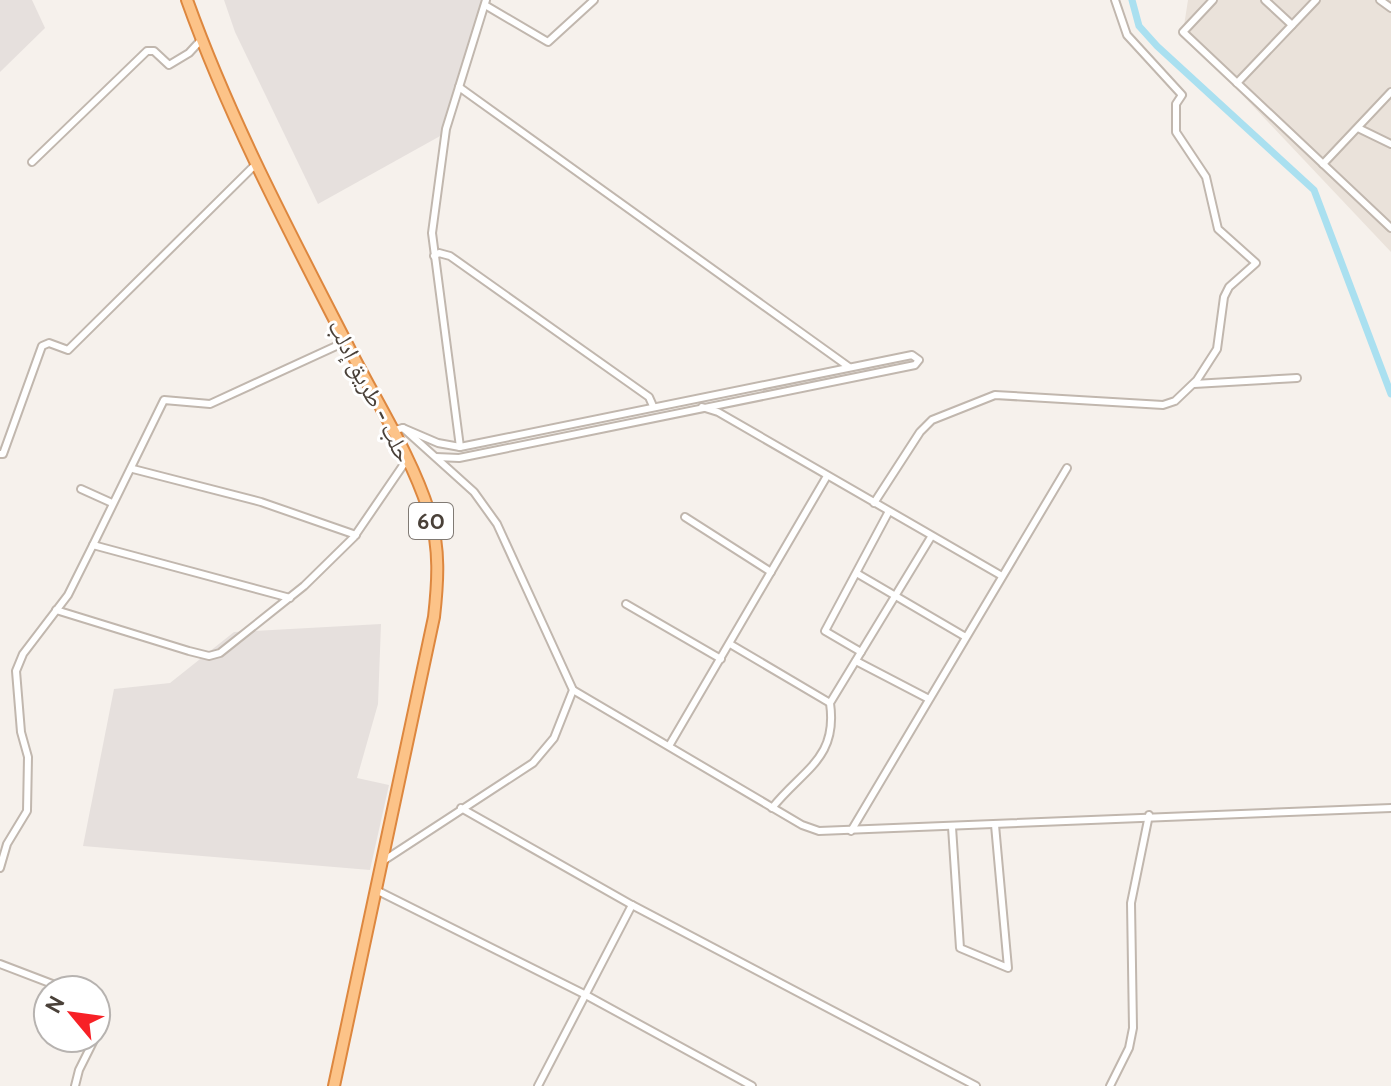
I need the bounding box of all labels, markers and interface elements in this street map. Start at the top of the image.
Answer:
street label: حلب - طريق إدلب [321,314,419,468]
road number: 60 [409,503,453,539]
north arrow [32,974,112,1054]
text: N [39,991,71,1018]

